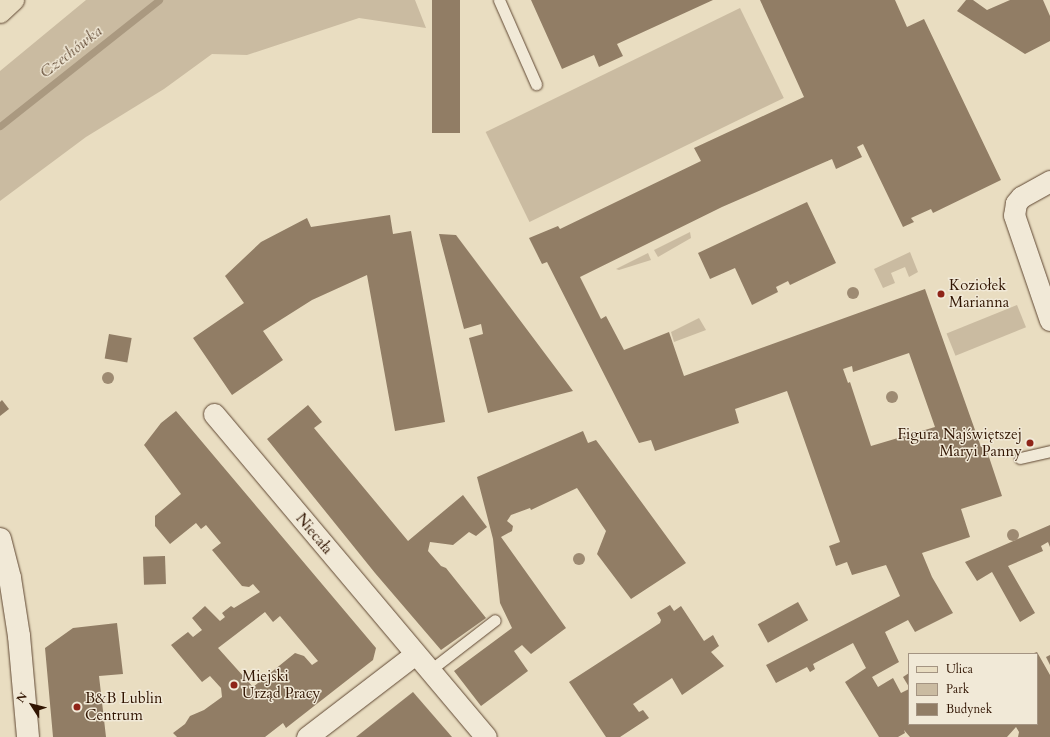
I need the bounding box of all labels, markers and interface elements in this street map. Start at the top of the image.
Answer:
water label: Czechówka [36,22,106,82]
place label: Koziołek Marianna [949,276,1009,311]
marker: Koziołek Marianna [936,289,946,299]
place label: Figura Najświętszej Maryi Panny [898,425,1022,460]
marker: Figura Najświętszej Maryi Panny [1025,438,1035,448]
street label: Niecała [292,510,336,558]
legend [908,653,1038,725]
text: Ulica [946,661,973,677]
place label: Miejski Urząd Pracy [242,667,320,702]
marker: Miejski Urząd Pracy [229,680,239,690]
text: Park [946,681,969,697]
north arrow [12,685,52,725]
text: N [13,689,31,706]
place label: B&B Lublin Centrum [85,689,162,724]
text: Budynek [946,701,992,717]
marker: B&B Lublin Centrum [72,702,82,712]

